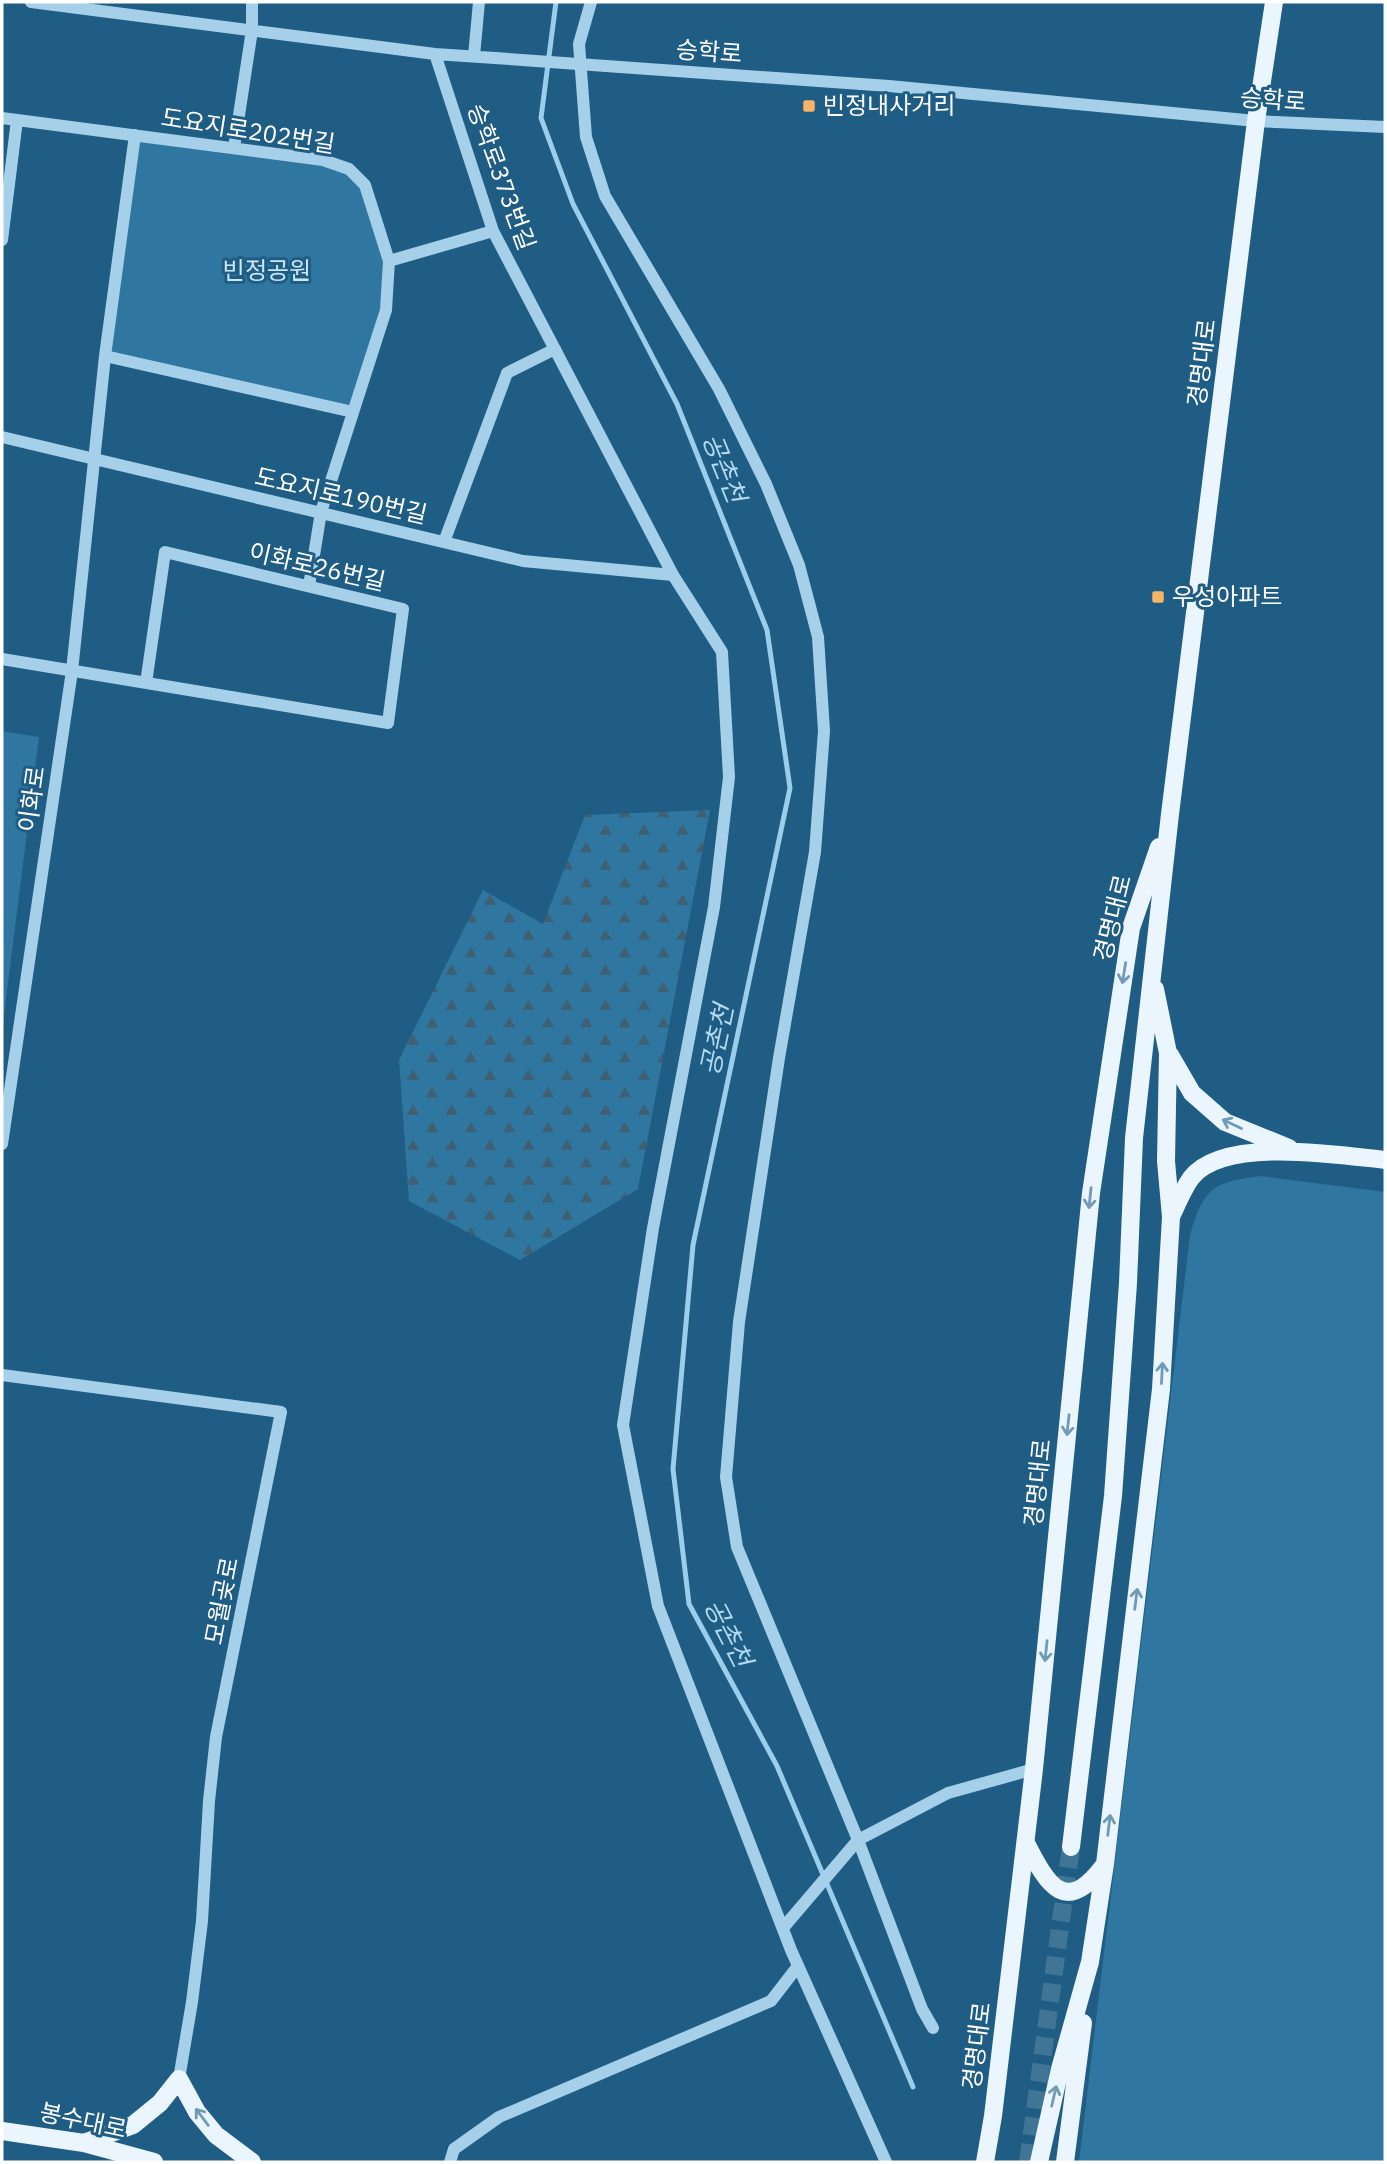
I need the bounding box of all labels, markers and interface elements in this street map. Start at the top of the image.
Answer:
street label: 승학로 [675,33,743,69]
street label: 승학로 [1239,81,1307,117]
place label: 빈정내사거리 [823,89,955,121]
marker: 빈정내사거리 [801,98,817,114]
street label: 승학로373번길 [461,99,543,254]
street label: 도요지로202번길 [159,100,337,160]
park label: 빈정공원 [223,254,311,286]
street label: 경명대로 [1180,317,1222,409]
water label: 공촌천 [696,428,755,510]
street label: 도요지로190번길 [252,460,430,530]
street label: 이화로26번길 [246,535,389,597]
place label: 우성아파트 [1172,580,1282,612]
marker: 우성아파트 [1150,589,1166,605]
street label: 이화로 [11,764,51,834]
street label: 경명대로 [1086,871,1138,964]
one-way arrow [1117,961,1130,984]
water label: 공촌천 [692,998,741,1078]
one-way arrow [1222,1117,1243,1131]
one-way arrow [1084,1187,1097,1209]
one-way arrow [1155,1362,1168,1385]
one-way arrow [1061,1413,1074,1436]
street label: 경명대로 [1016,1437,1058,1528]
street label: 모월곶로 [197,1554,245,1647]
one-way arrow [1130,1589,1143,1611]
water label: 공촌천 [697,1593,762,1675]
one-way arrow [1039,1639,1052,1662]
one-way arrow [1103,1815,1116,1837]
street label: 경명대로 [955,2000,997,2092]
one-way arrow [1048,2085,1061,2108]
street label: 봉수대로 [37,2095,130,2145]
one-way arrow [194,2108,209,2127]

